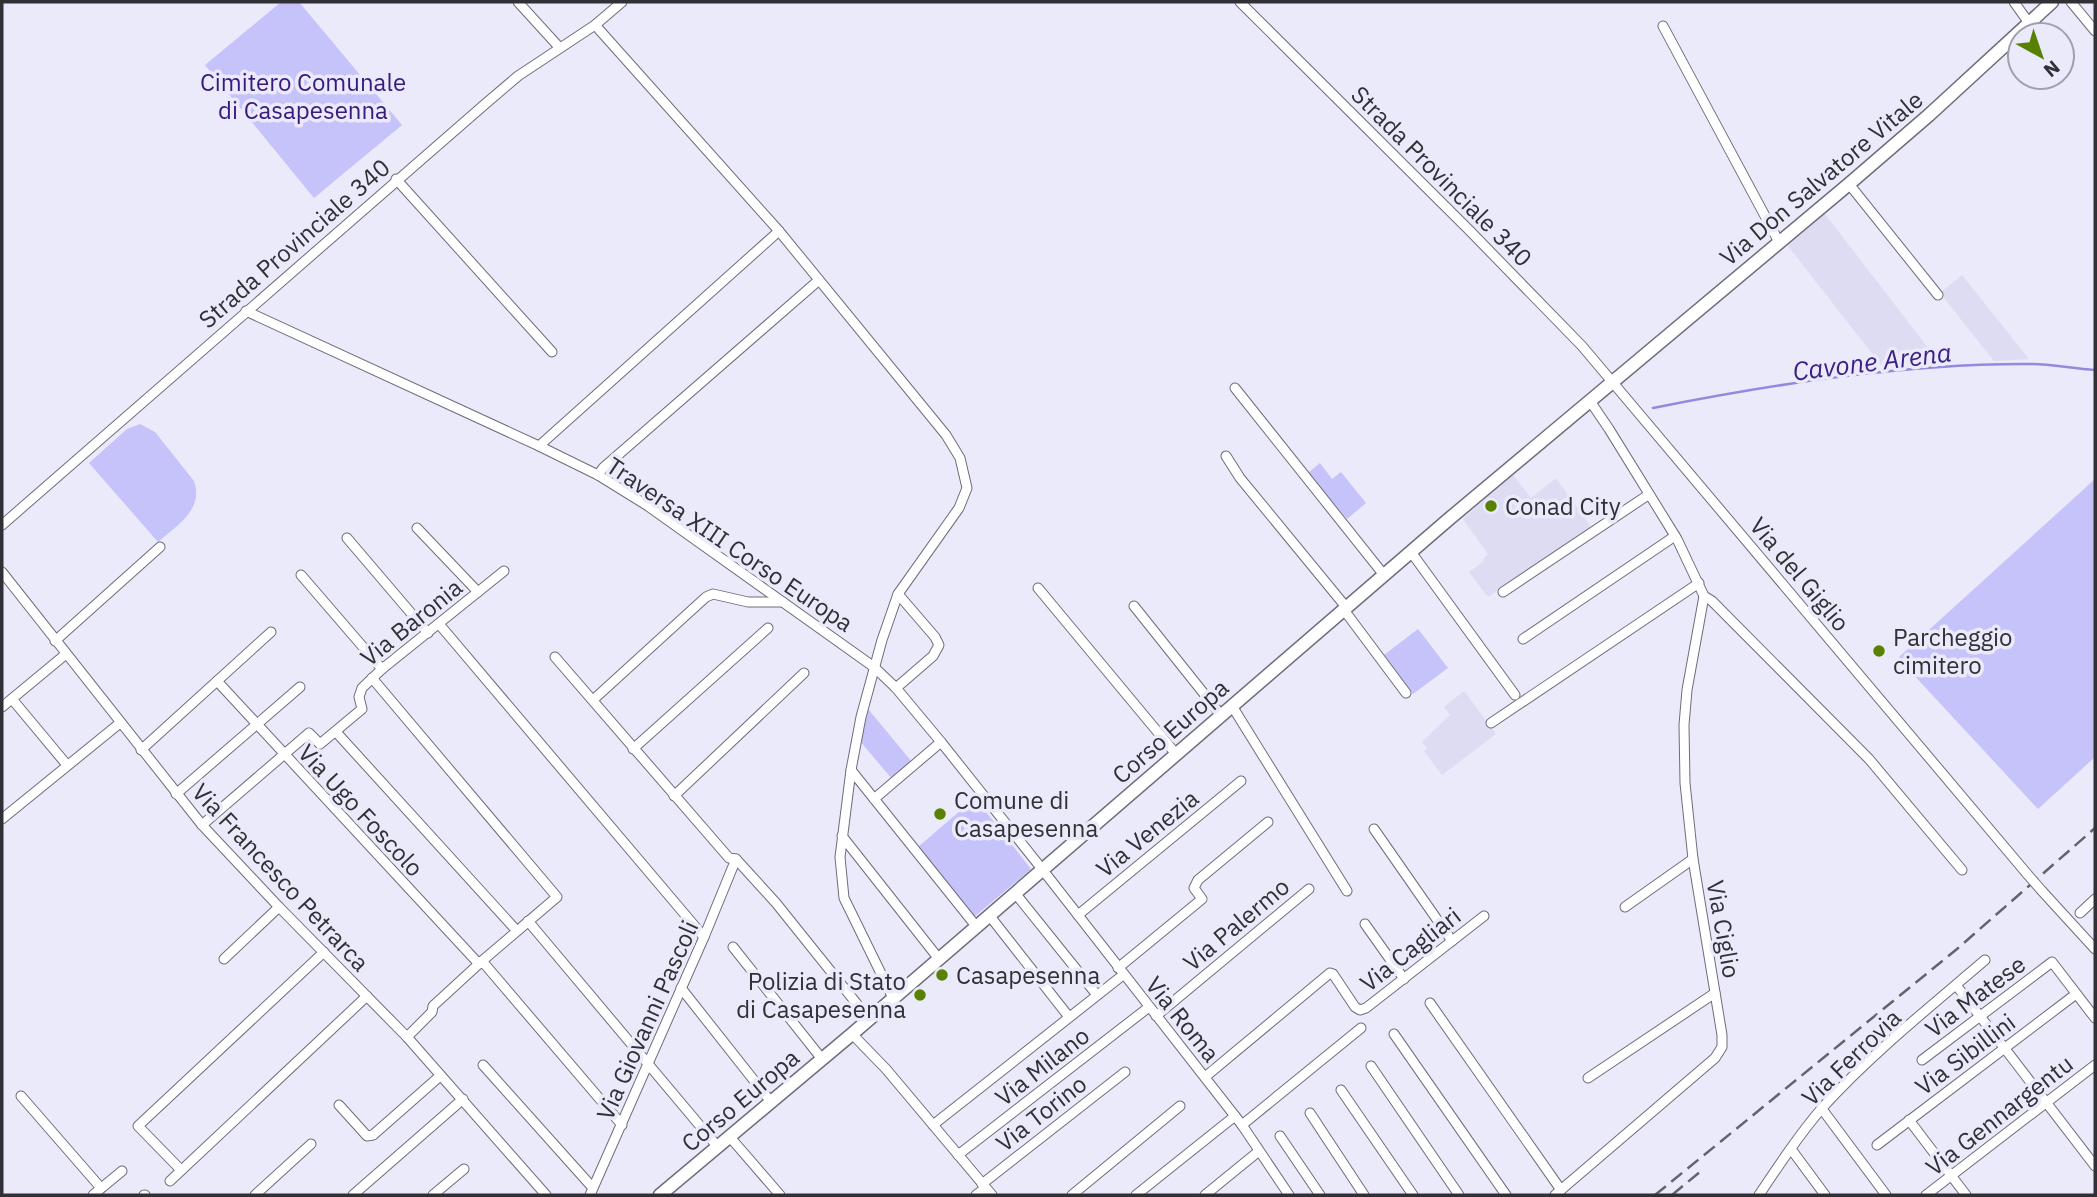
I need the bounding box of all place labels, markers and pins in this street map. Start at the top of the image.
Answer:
place label: Conad City [1505,490,1621,522]
marker: Conad City [1483,498,1499,514]
place label: Parcheggio cimitero [1893,621,2013,681]
marker: Parcheggio cimitero [1871,643,1887,659]
place label: Comune di Casapesenna [954,784,1098,844]
marker: Comune di Casapesenna [932,806,948,822]
place label: Casapesenna [956,959,1100,991]
place label: Polizia di Stato di Casapesenna [736,965,906,1025]
marker: Casapesenna [934,967,950,983]
marker: Polizia di Stato di Casapesenna [912,987,928,1003]

